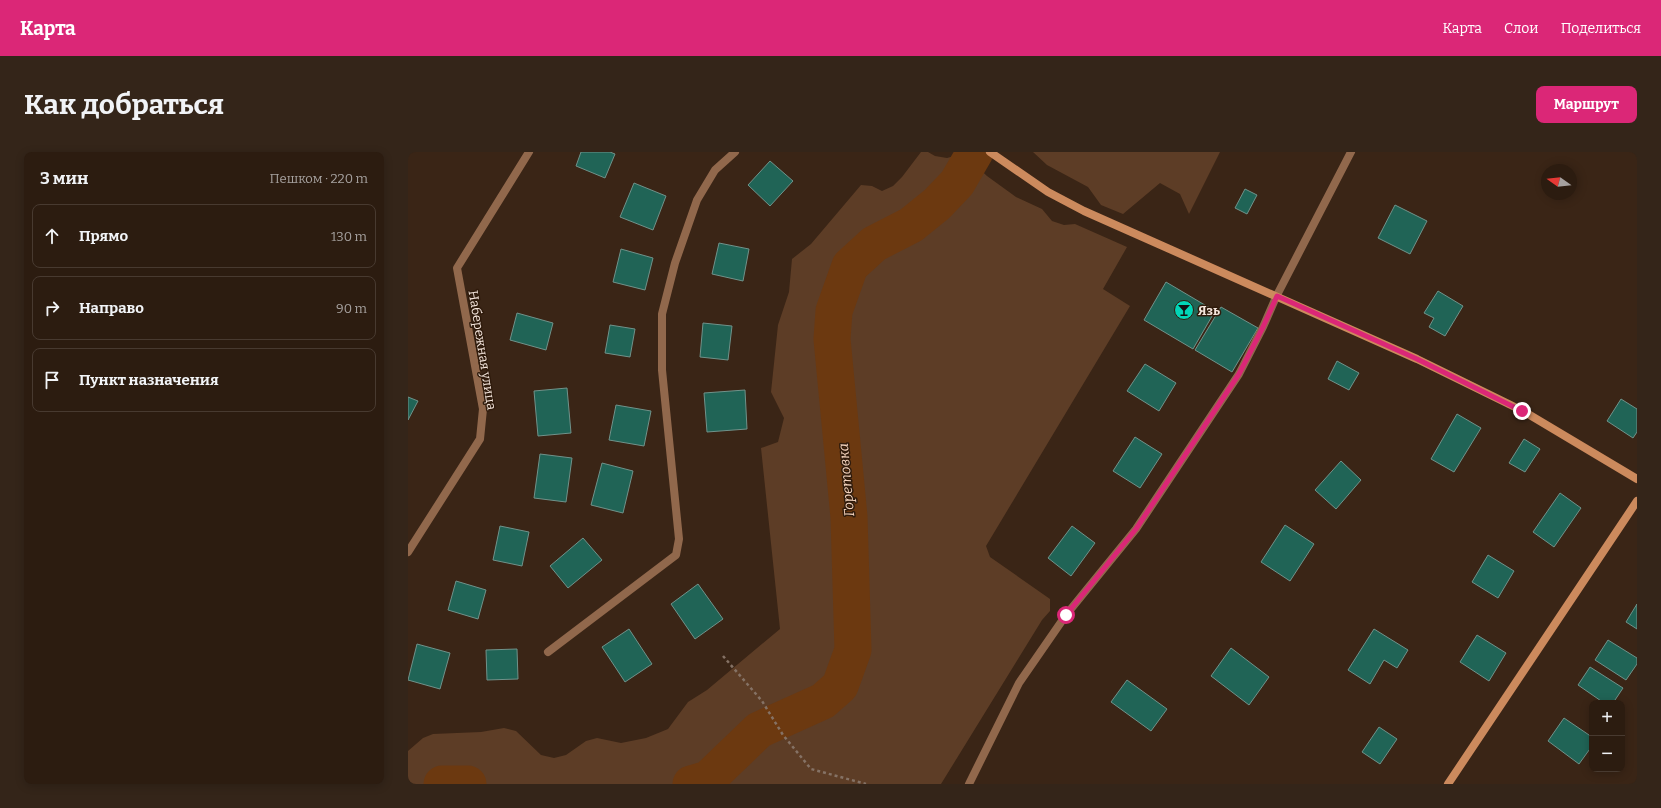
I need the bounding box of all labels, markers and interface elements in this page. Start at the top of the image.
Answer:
text: Карта [20,17,76,40]
text: Карта [1442,20,1482,37]
text: Слои [1504,20,1539,37]
text: Поделиться [1561,20,1641,37]
button: Маршрут [1536,86,1637,123]
text: Как добраться [24,88,224,121]
north arrow [1541,164,1577,200]
text: 3 мин [40,168,88,189]
text: Пешком · 220 m [270,171,368,186]
icon: ahead [41,225,63,247]
text: Прямо [79,227,128,245]
text: 130 m [331,229,367,244]
street label: Набережная улица [466,289,499,411]
icon: right [41,297,63,319]
text: Направо [79,299,144,317]
bar icon: Язь [1173,299,1195,321]
text: 90 m [336,301,367,316]
place label: Язь [1198,303,1220,318]
icon: arrive [41,369,63,391]
text: Пункт назначения [79,371,219,389]
route end [1513,402,1531,420]
water label: Горетовка [835,443,858,517]
route start [1057,606,1075,624]
map controls [1589,700,1625,772]
button: + [1589,700,1625,736]
button: − [1589,736,1625,772]

